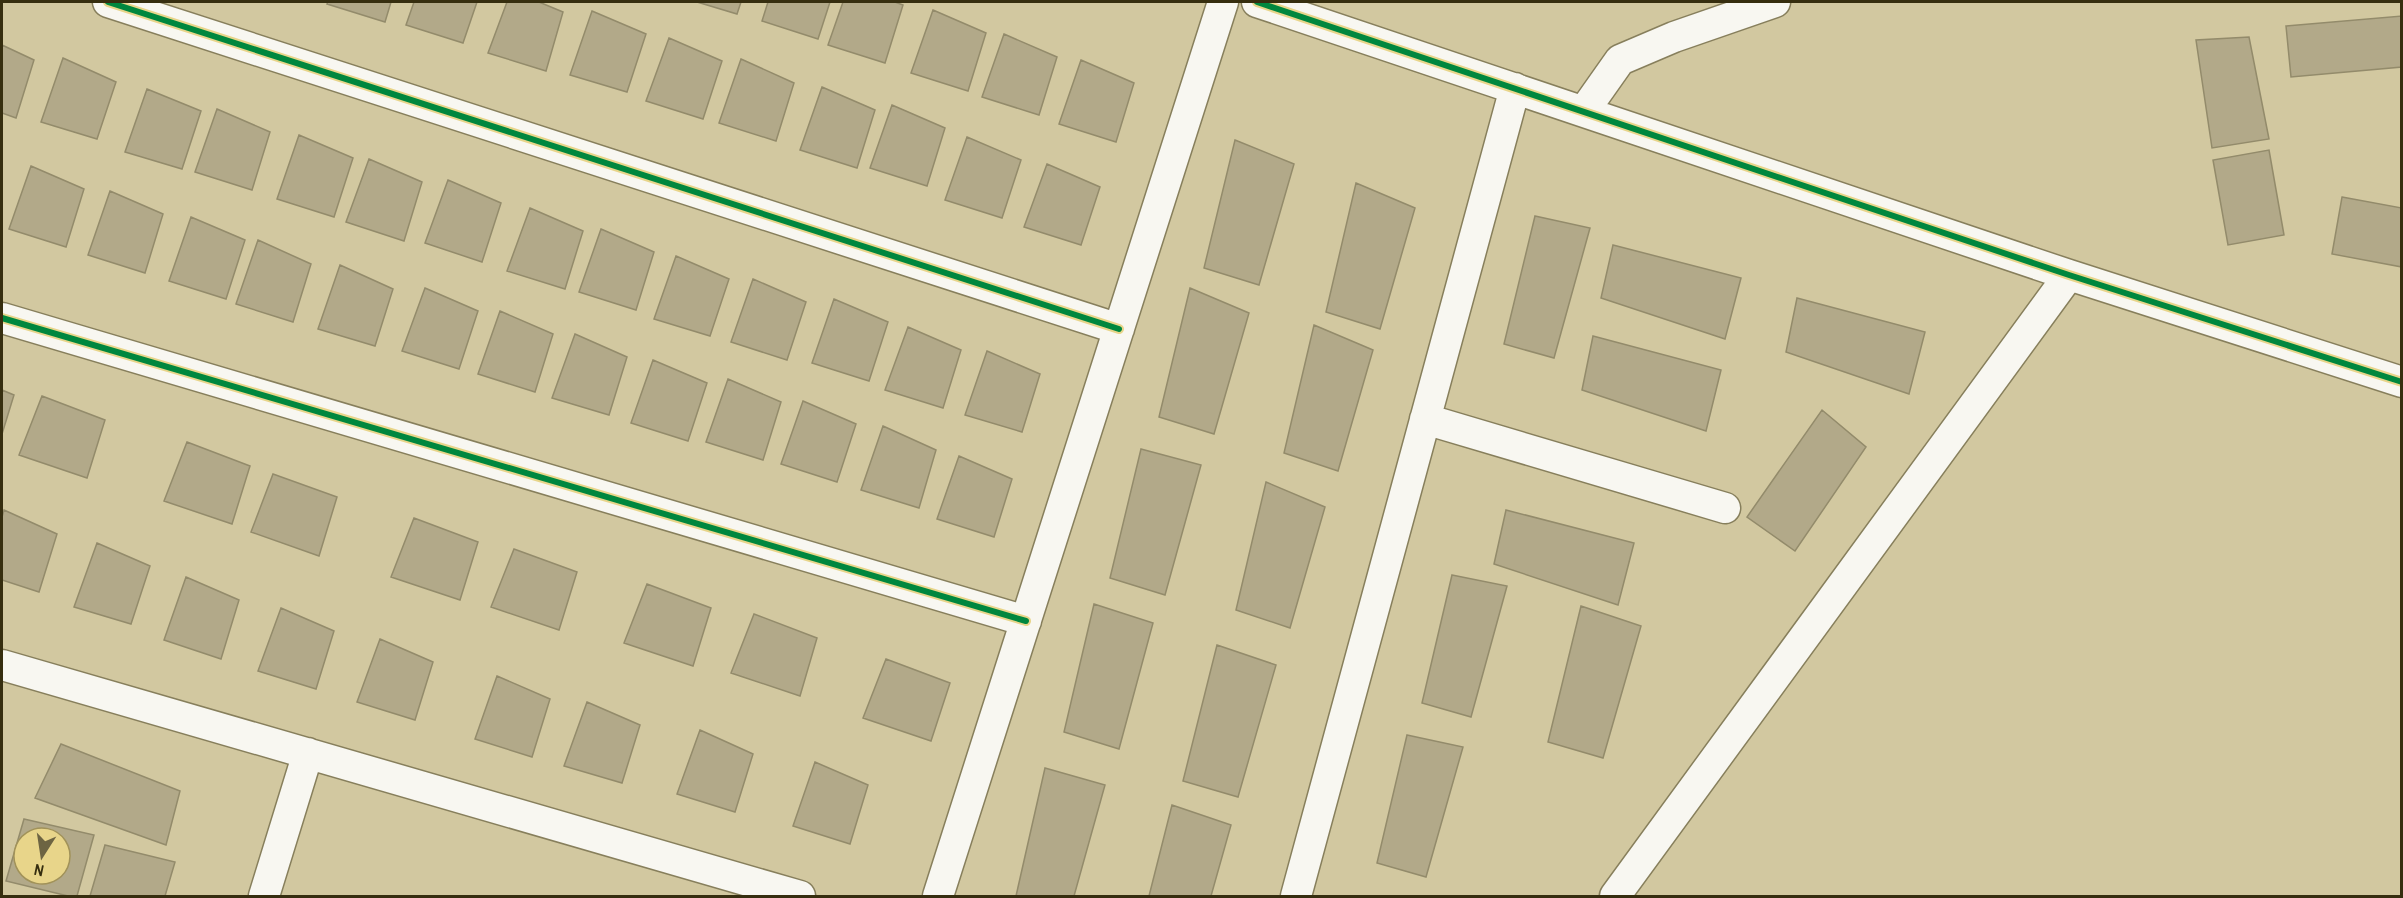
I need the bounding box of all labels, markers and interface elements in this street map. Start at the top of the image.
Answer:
north arrow [12,826,72,886]
text: N [32,859,46,882]

